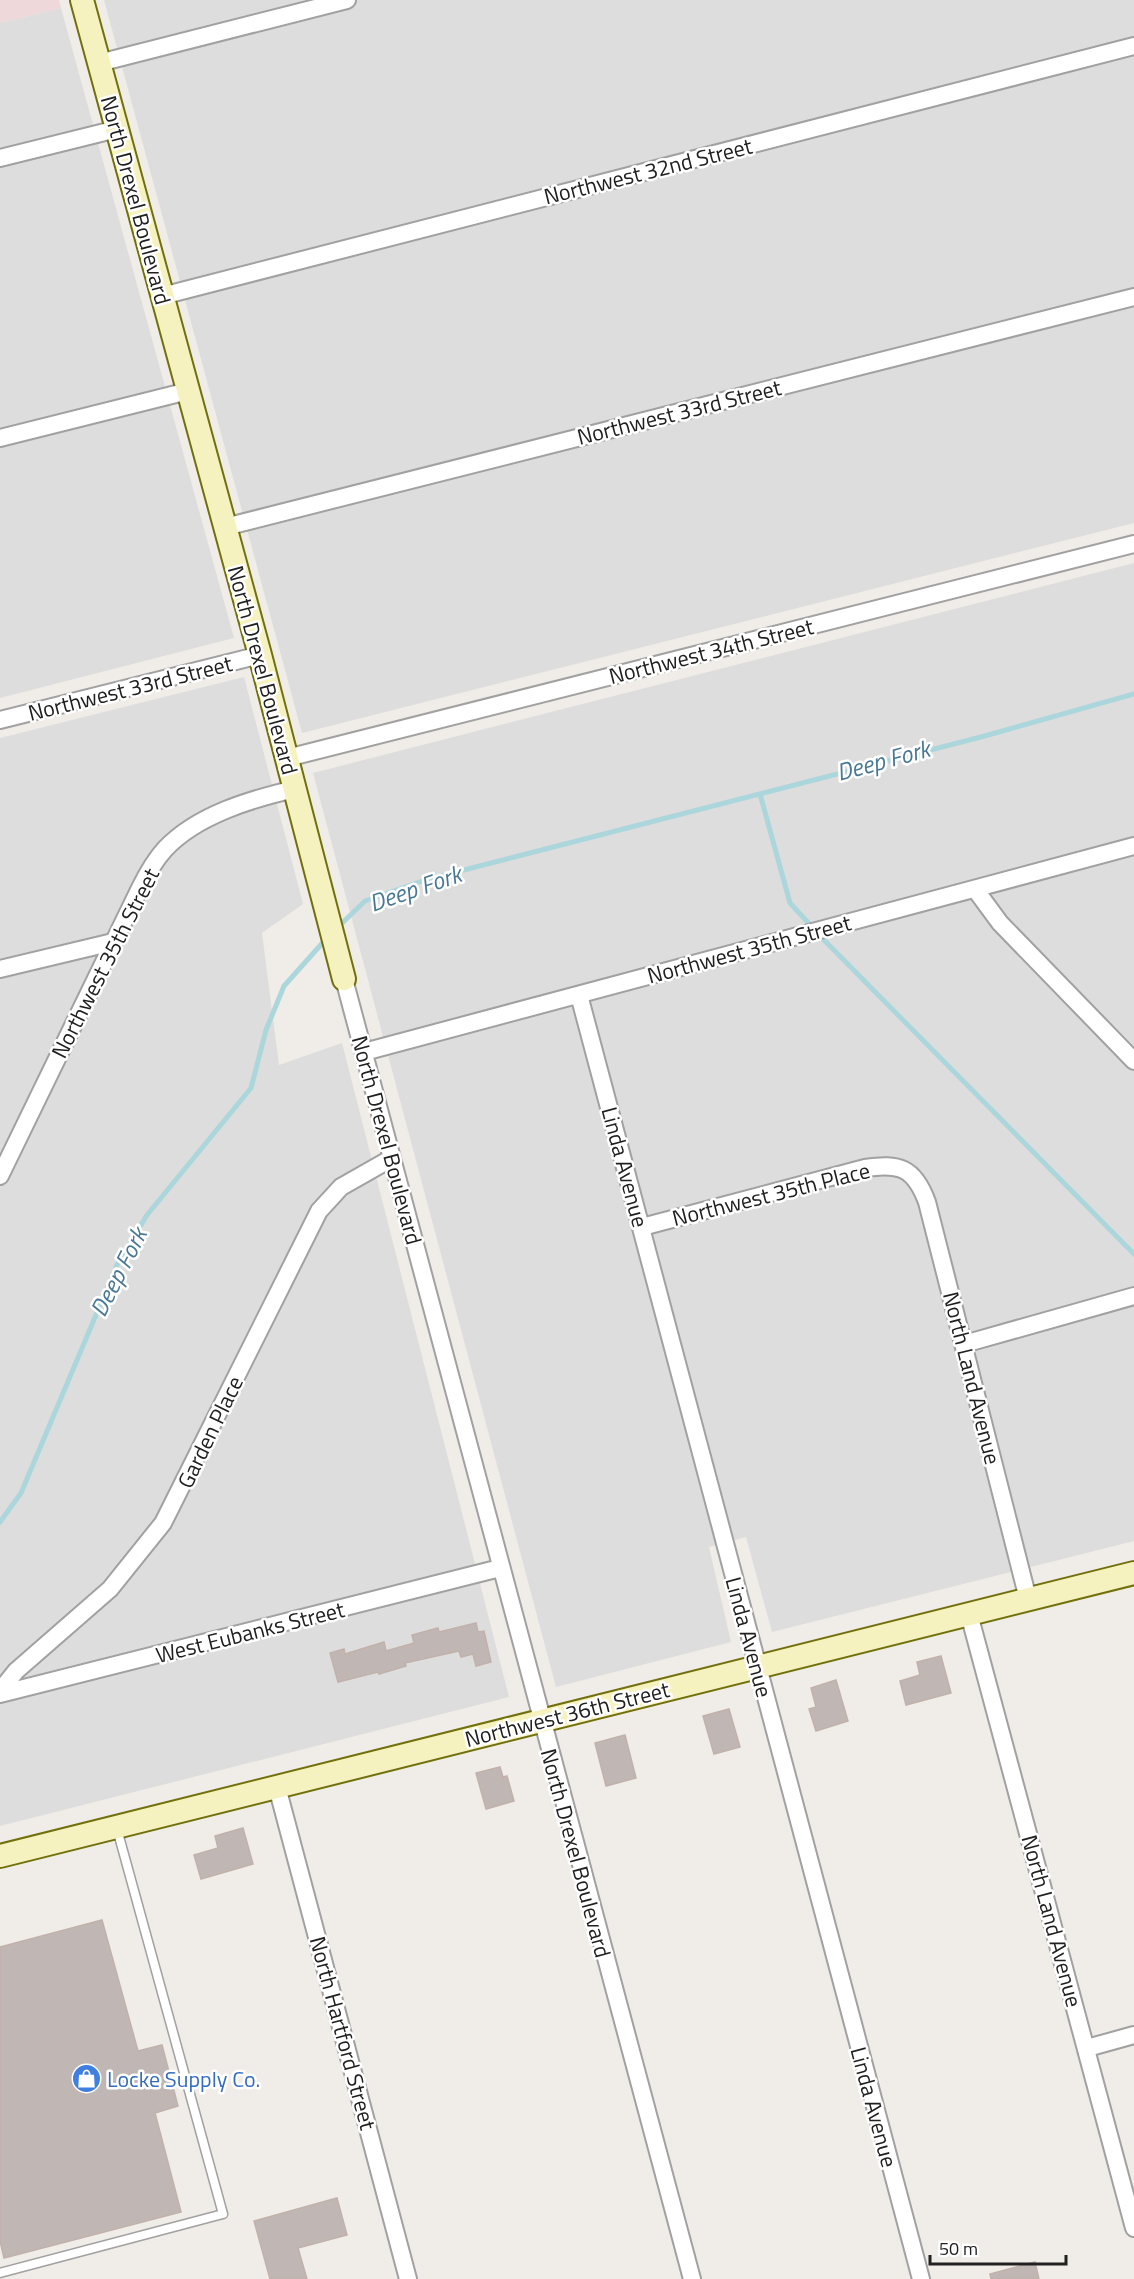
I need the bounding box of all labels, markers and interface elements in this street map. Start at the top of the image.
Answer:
street label: North Drexel Boulevard [92,92,180,308]
street label: Northwest 32nd Street [540,129,756,213]
street label: Northwest 33rd Street [573,370,785,454]
street label: North Drexel Boulevard [219,562,307,778]
street label: Northwest 34th Street [605,609,817,693]
street label: Northwest 33rd Street [24,646,236,730]
water label: Deep Fork [832,729,937,790]
water label: Deep Fork [364,854,469,921]
street label: Northwest 35th Street [42,862,168,1064]
street label: Northwest 35th Street [643,905,855,993]
street label: North Drexel Boulevard [343,1032,431,1248]
street label: Linda Avenue [593,1103,657,1231]
street label: Northwest 35th Place [669,1153,873,1235]
water label: Deep Fork [80,1218,157,1323]
street label: North Land Avenue [934,1288,1010,1468]
street label: Garden Place [168,1370,252,1494]
street label: Linda Avenue [717,1573,781,1701]
street label: West Eubanks Street [152,1592,348,1672]
street label: Northwest 36th Street [461,1672,673,1756]
street label: North Drexel Boulevard [532,1745,620,1961]
street label: North Land Avenue [1013,1831,1091,2011]
street label: North Hartford Street [301,1933,385,2134]
street label: Linda Avenue [842,2043,906,2171]
place label: Locke Supply Co. [107,2062,260,2096]
shop icon: Locke Supply Co. [70,2063,102,2095]
scale bar [930,2228,1066,2266]
text: 50 m [939,2235,978,2262]

